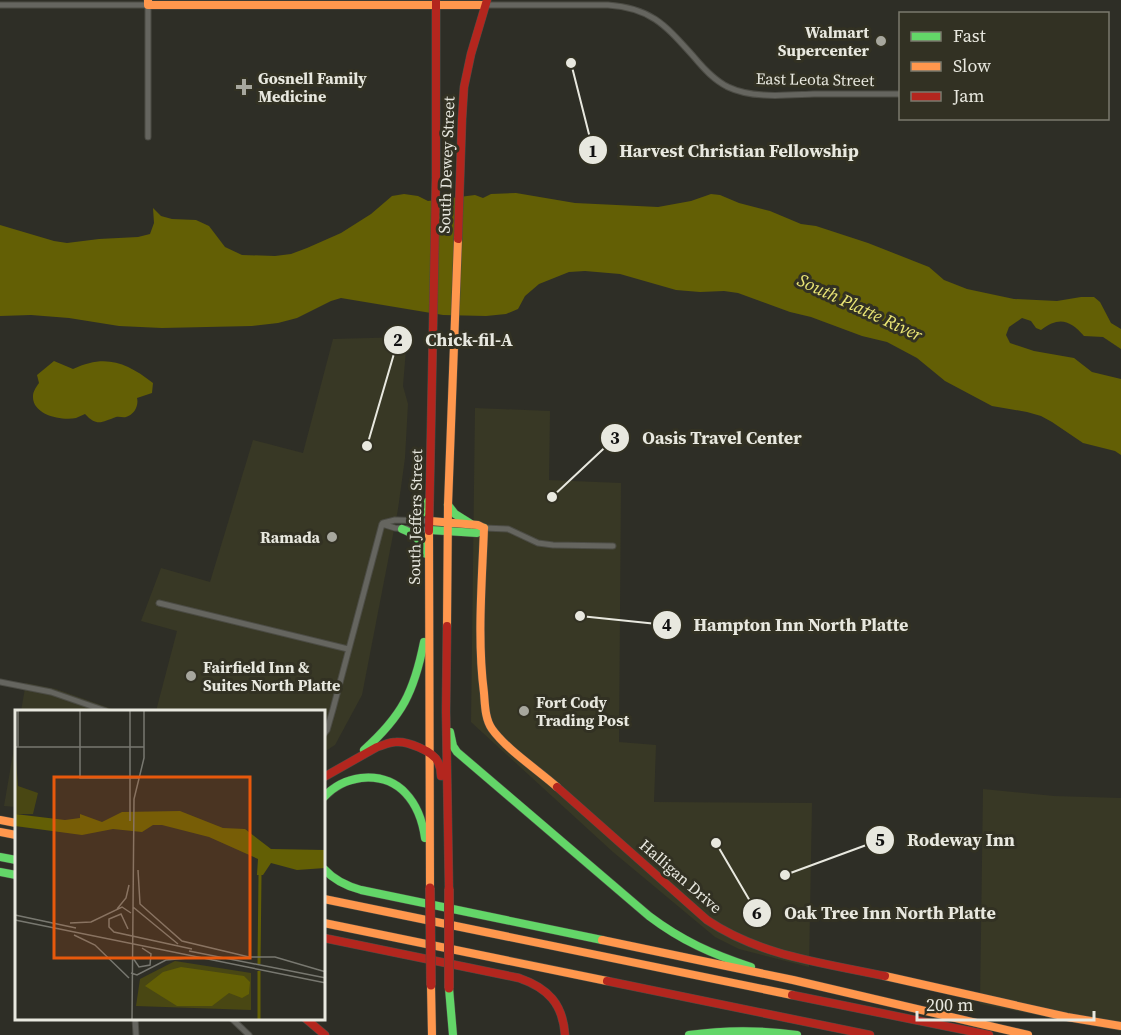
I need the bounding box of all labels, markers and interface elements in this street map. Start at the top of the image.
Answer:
legend [899,12,1109,120]
place label: Walmart Supercenter [778,21,870,61]
text: Fast [953,23,986,48]
marker: Walmart Supercenter [874,34,888,48]
text: Slow [953,53,991,78]
place label: Gosnell Family Medicine [258,67,367,107]
street label: East Leota Street [756,67,875,91]
marker: Gosnell Family Medicine [235,78,253,96]
text: Jam [952,83,985,108]
street label: South Dewey Street [433,95,459,234]
callout: Harvest Christian Fellowship [578,132,871,168]
text: 1 [588,138,598,163]
text: Harvest Christian Fellowship [619,138,859,163]
water label: South Platte River [793,267,927,347]
callout: Chick-fil-A [383,322,525,358]
text: 2 [393,327,403,352]
text: Chick-fil-A [425,327,513,352]
callout: Oasis Travel Center [600,420,813,456]
text: 3 [610,425,620,450]
text: Oasis Travel Center [642,425,802,450]
street label: South Jeffers Street [403,448,427,585]
place label: Ramada [260,526,320,548]
marker: Ramada [325,530,339,544]
callout: Hampton Inn North Platte [652,607,921,643]
text: 4 [662,612,672,637]
text: Hampton Inn North Platte [694,612,908,637]
place label: Fairfield Inn & Suites North Platte [203,656,340,696]
marker: Fairfield Inn & Suites North Platte [184,669,198,683]
place label: Fort Cody Trading Post [536,691,629,731]
marker: Fort Cody Trading Post [517,704,531,718]
inset map [15,710,326,1020]
callout: Rodeway Inn [865,822,1027,858]
text: 5 [875,827,885,852]
text: Rodeway Inn [907,827,1015,852]
street label: Halligan Drive [635,834,727,918]
callout: Oak Tree Inn North Platte [742,895,1008,931]
text: 6 [752,900,762,925]
text: Oak Tree Inn North Platte [784,900,996,925]
scale bar [917,984,1094,1022]
text: 200 m [926,992,973,1017]

